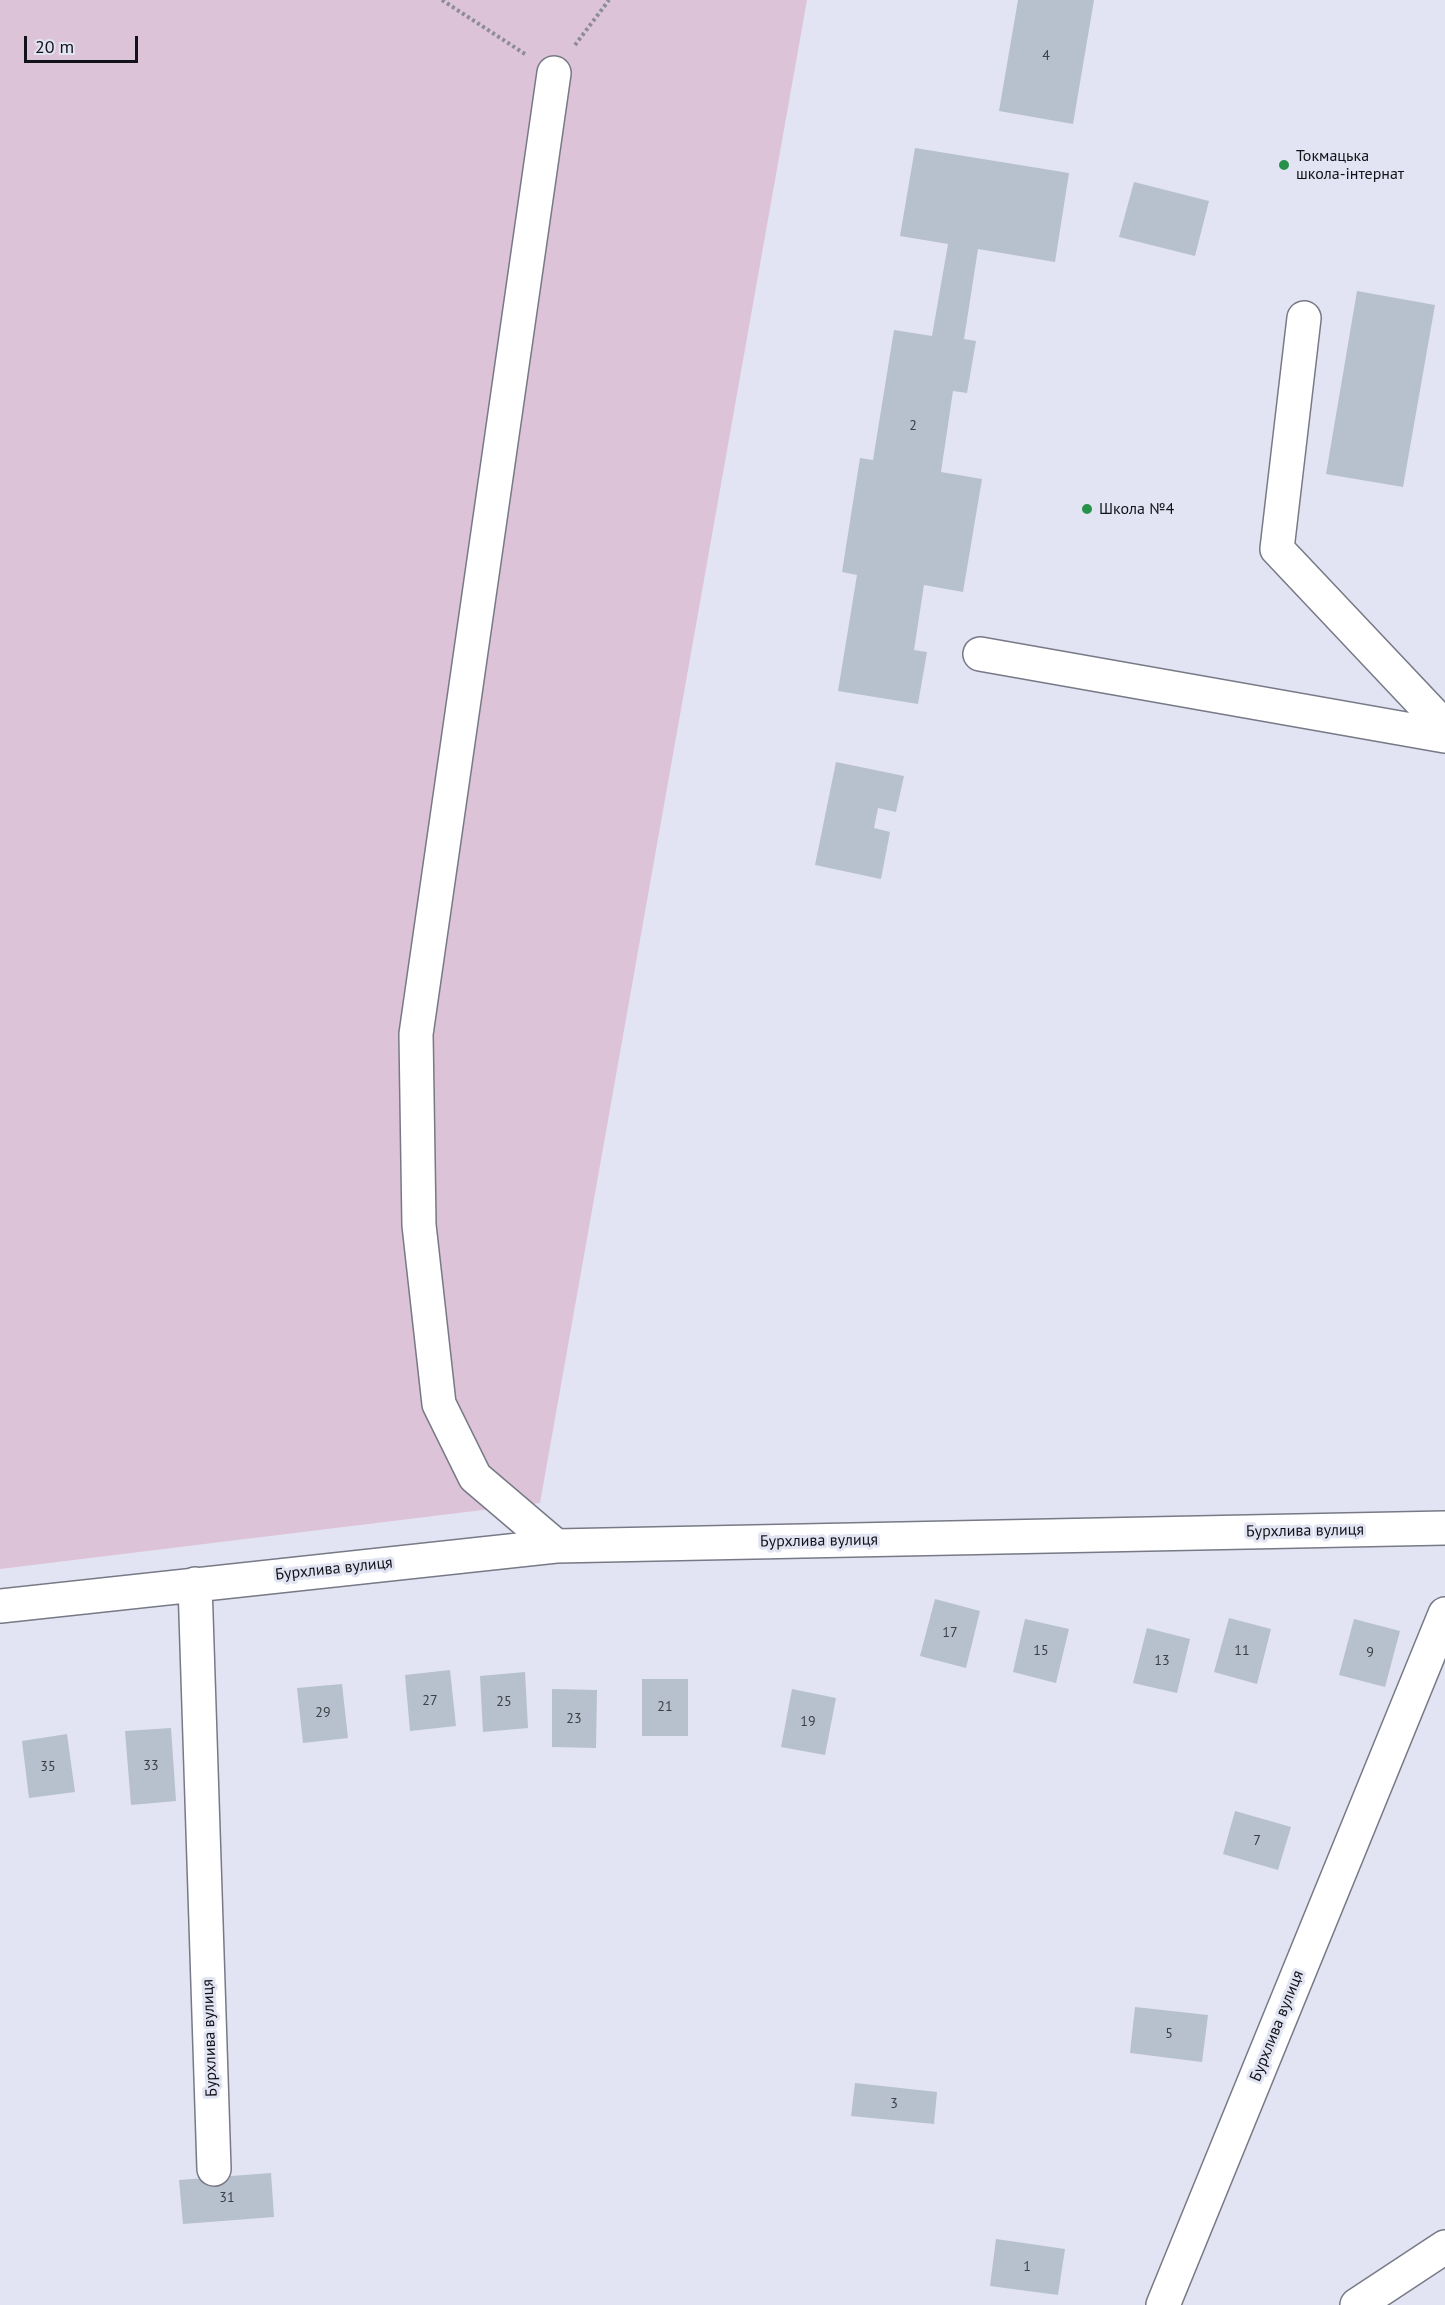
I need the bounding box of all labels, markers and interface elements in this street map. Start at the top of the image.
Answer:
scale bar [27,24,141,62]
text: 20 m [35,35,74,58]
house number: 4 [1042,48,1050,64]
place label: Токмацька школа-інтернат [1296,146,1404,184]
marker: Токмацька школа-інтернат [1277,158,1291,172]
house number: 2 [909,418,917,434]
place label: Школа №4 [1099,499,1174,519]
marker: Школа №4 [1080,502,1094,516]
street label: Бурхлива вулиця [1246,1520,1364,1542]
street label: Бурхлива вулиця [760,1530,878,1552]
street label: Бурхлива вулиця [274,1553,394,1585]
house number: 17 [942,1625,958,1641]
house number: 15 [1033,1643,1049,1659]
house number: 11 [1234,1643,1250,1659]
house number: 9 [1366,1645,1374,1661]
house number: 13 [1154,1653,1170,1669]
house number: 27 [422,1693,438,1709]
house number: 25 [496,1694,512,1710]
house number: 21 [657,1699,673,1715]
house number: 29 [315,1705,331,1721]
house number: 23 [566,1711,582,1727]
house number: 19 [800,1714,816,1730]
house number: 33 [143,1758,159,1774]
house number: 35 [40,1759,56,1775]
house number: 7 [1253,1833,1261,1849]
street label: Бурхлива вулиця [1246,1968,1308,2084]
street label: Бурхлива вулиця [198,1979,222,2097]
house number: 5 [1165,2026,1173,2042]
house number: 3 [890,2096,898,2112]
house number: 31 [219,2190,235,2206]
house number: 1 [1023,2259,1031,2275]

